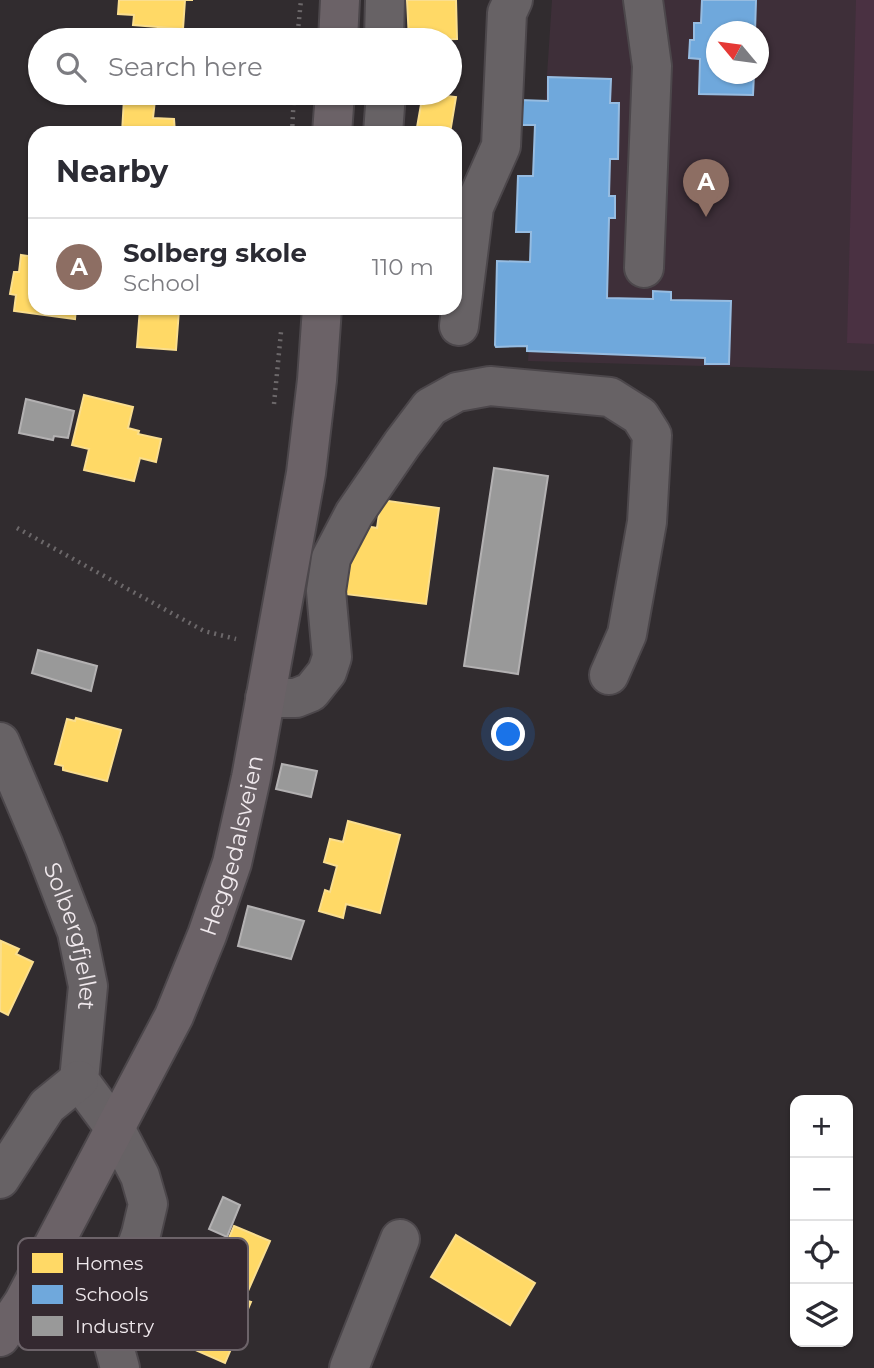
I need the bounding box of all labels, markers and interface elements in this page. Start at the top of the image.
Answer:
north arrow [706,21,769,84]
search box [28,28,462,105]
icon: search [52,48,90,86]
text: Search here [108,51,263,83]
text: Nearby [56,153,168,190]
pin: A [683,159,729,217]
text: Solberg skole [123,237,307,269]
text: A [70,253,88,281]
text: 110 m [372,253,434,281]
text: School [123,269,201,297]
your location [491,717,525,751]
street label: Heggedalsveien [194,753,269,939]
street label: Solbergfjellet [38,858,102,1011]
map controls [790,1095,853,1347]
button: + [790,1095,853,1158]
button: − [790,1158,853,1221]
button: locate [790,1221,853,1284]
legend [18,1238,248,1350]
text: Homes [75,1252,143,1275]
text: Schools [75,1283,148,1306]
button: layers [790,1284,853,1347]
text: Industry [75,1315,155,1338]

